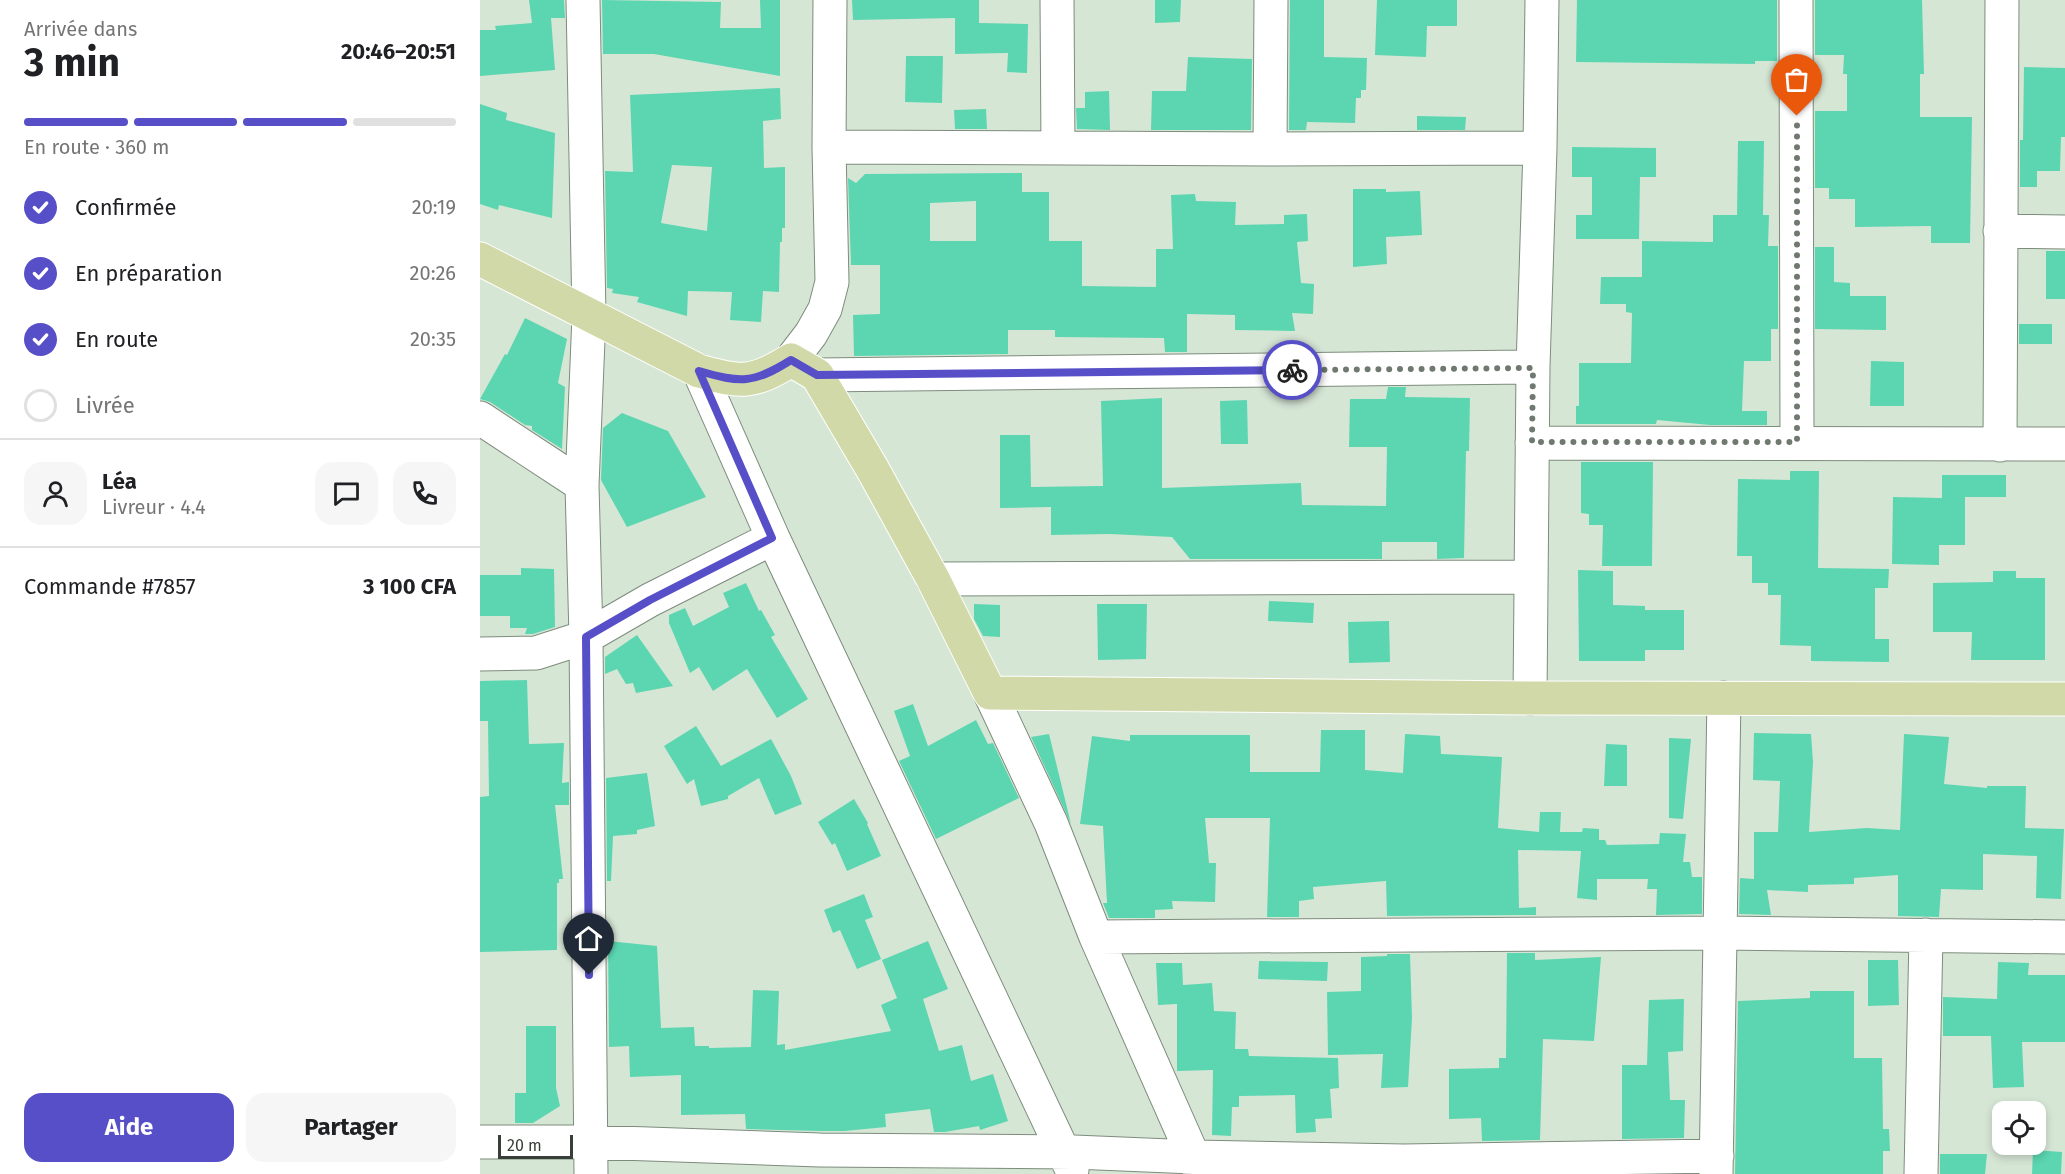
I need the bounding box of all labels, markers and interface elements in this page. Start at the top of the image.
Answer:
text: Arrivée dans [24,17,137,41]
text: 20:46–20:51 [341,38,456,65]
text: 3 min [24,40,120,86]
pin [1771,54,1822,116]
icon: bag [1780,63,1813,96]
text: En route · 360 m [24,135,169,159]
icon: check [24,191,57,224]
text: Confirmée [75,194,177,221]
text: 20:19 [412,195,456,219]
icon: check [24,257,57,290]
text: En préparation [75,260,223,287]
text: 20:26 [410,261,456,285]
icon: check [24,323,57,356]
text: En route [75,326,158,353]
text: 20:35 [410,327,456,351]
courier [1262,340,1322,400]
icon: bike [1276,354,1309,387]
text: Livrée [75,392,135,419]
button: person [24,462,87,525]
button: chat [315,462,378,525]
button: phone [393,462,456,525]
text: Léa [102,468,137,495]
text: Livreur · 4.4 [102,495,206,519]
text: Commande #7857 [24,573,195,600]
text: 3 100 CFA [363,573,456,600]
pin [563,913,614,975]
icon: home [572,922,605,955]
button: Aide [24,1093,234,1162]
button: Partager [246,1093,456,1162]
map controls [1992,1101,2046,1155]
button: locate [1992,1101,2046,1155]
scale bar [498,1132,573,1160]
text: 20 m [507,1136,542,1155]

